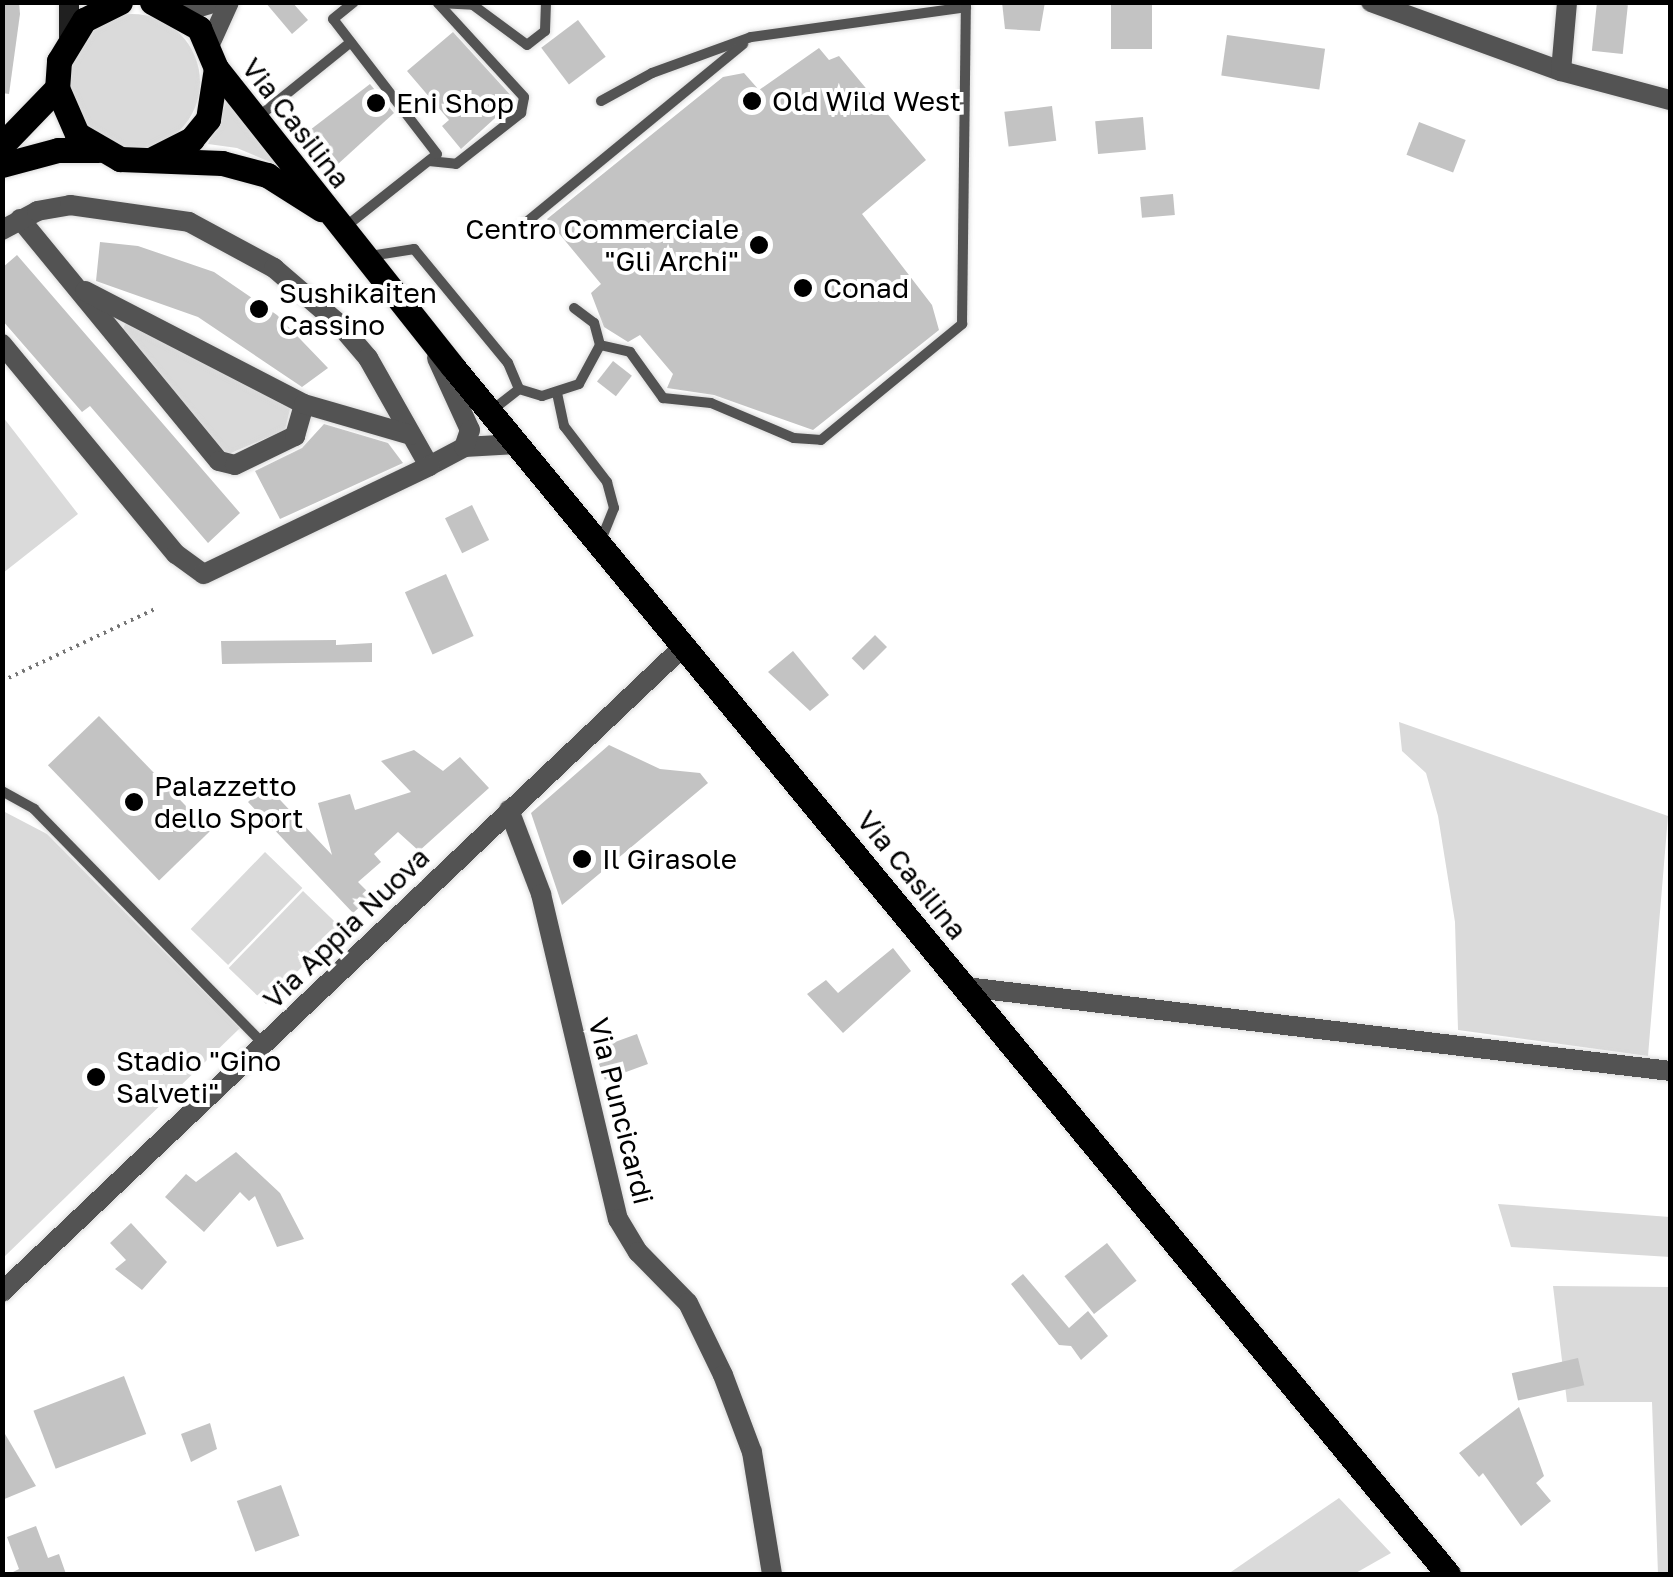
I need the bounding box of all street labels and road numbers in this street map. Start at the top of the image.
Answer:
street label: Via Casilina [235,51,357,195]
street label: Via Casilina [850,804,974,946]
street label: Via Appia Nuova [256,840,436,1016]
street label: Via Puncicardi [582,1014,660,1208]

